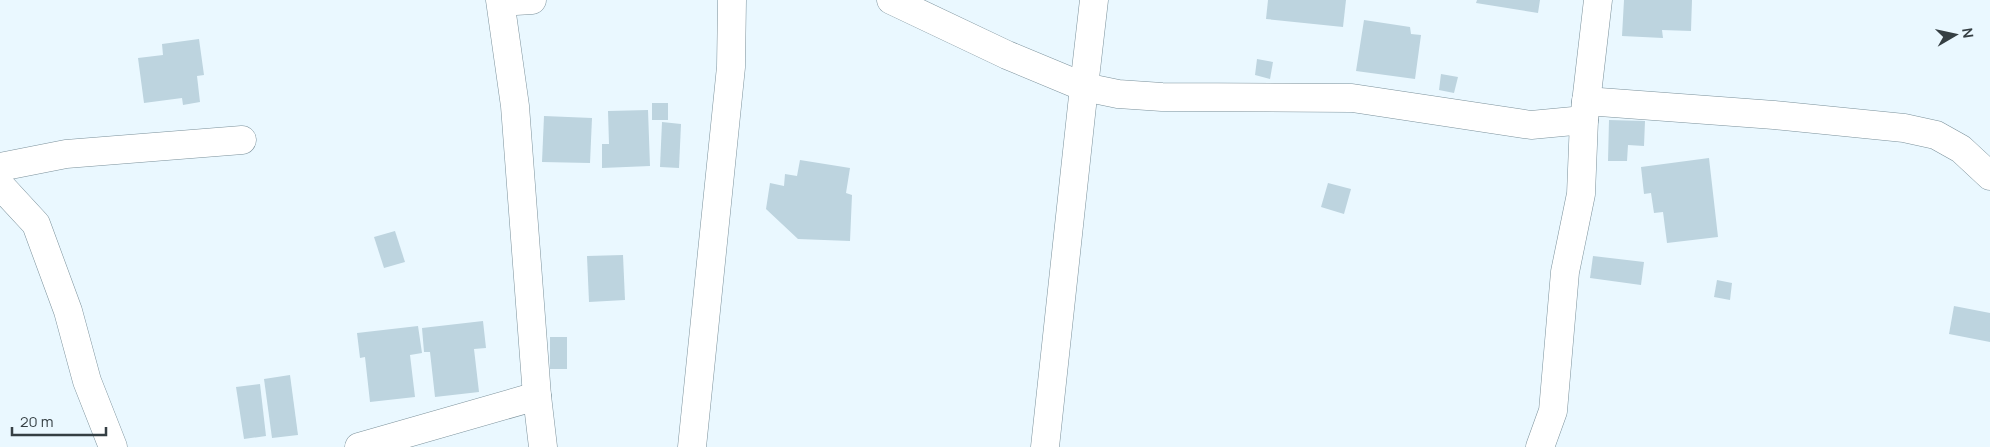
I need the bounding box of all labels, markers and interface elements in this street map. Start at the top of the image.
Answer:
north arrow [1930,10,1980,60]
text: N [1958,26,1979,39]
scale bar [12,404,106,436]
text: 20 m [20,411,53,432]

